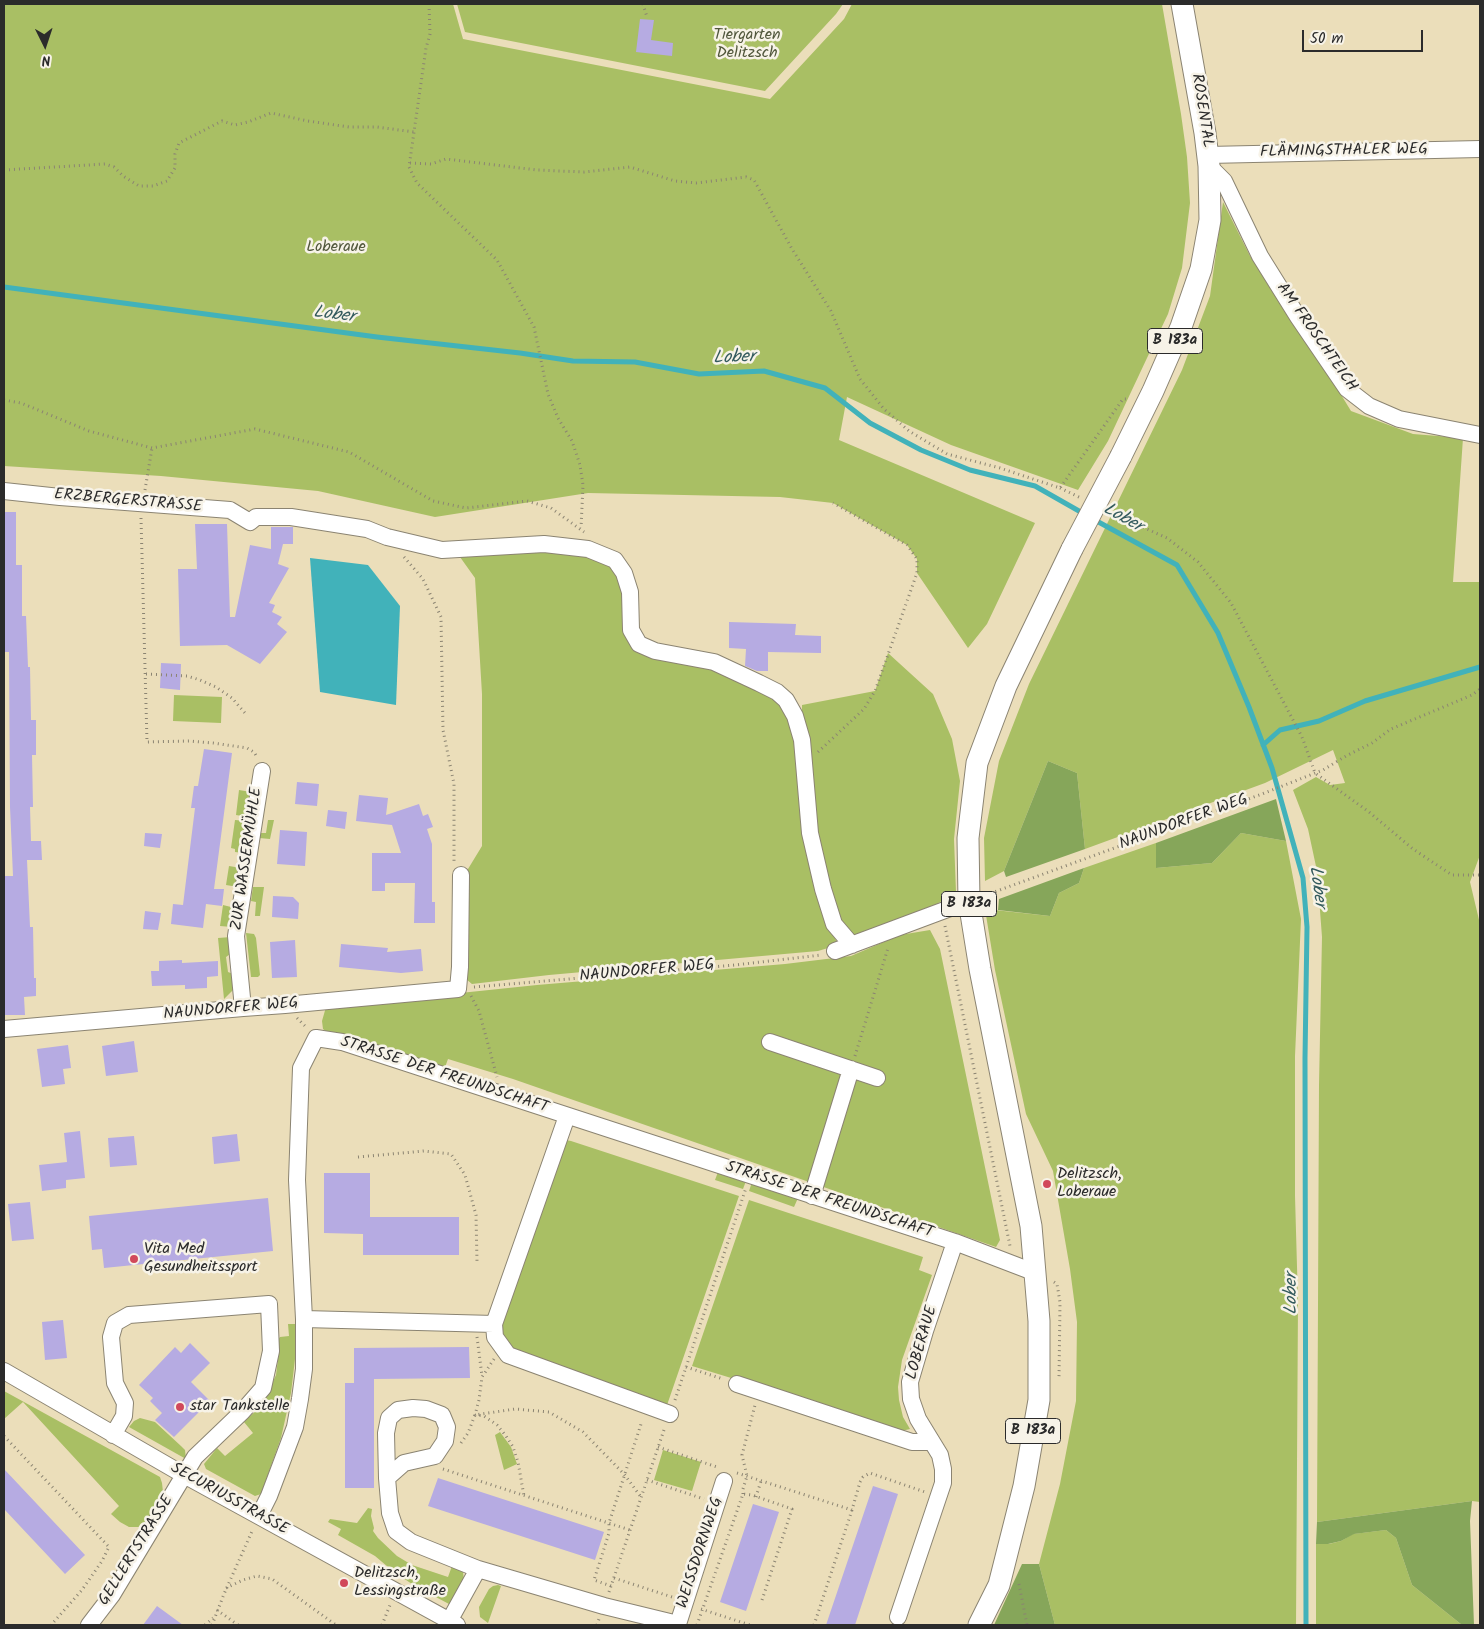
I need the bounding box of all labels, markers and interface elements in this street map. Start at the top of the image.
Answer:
north arrow [20,20,70,70]
scale bar [1304,20,1425,52]
park label: Tiergarten Delitzsch [713,26,781,64]
text: 50 m [1310,27,1344,51]
text: N [41,49,51,71]
street label: ROSENTAL [1186,73,1216,149]
street label: FLÄMINGSTHALER WEG [1260,141,1428,163]
park label: Loberaue [306,238,366,258]
street label: AM FROSCHTEICH [1271,280,1361,396]
water label: Lober [312,303,356,329]
road number: B 183a [1148,328,1202,354]
water label: Lober [713,347,755,371]
street label: ERZBERGERSTRASSE [53,486,203,518]
water label: Lober [1099,499,1145,539]
street label: ZUR WASSERMÜHLE [228,786,268,932]
street label: NAUNDORFER WEG [1117,791,1251,855]
water label: Lober [1302,865,1330,909]
road number: B 183a [942,892,996,916]
street label: NAUNDORFER WEG [579,957,715,987]
street label: NAUNDORFER WEG [163,995,299,1025]
street label: STRASSE DER FREUNDSCHAFT [338,1033,550,1119]
street label: STRASSE DER FREUNDSCHAFT [723,1158,935,1244]
place label: Delitzsch, Loberaue [1057,1165,1122,1203]
marker: Delitzsch, Loberaue [1041,1178,1053,1190]
place label: Vita Med Gesundheitssport [144,1240,258,1278]
marker: Vita Med Gesundheitssport [128,1253,140,1265]
water label: Lober [1282,1273,1304,1315]
street label: LOBERAUE [903,1304,943,1382]
place label: star Tankstelle [190,1397,290,1417]
marker: star Tankstelle [174,1401,186,1413]
road number: B 183a [1006,1418,1060,1444]
street label: SECURIUSSTRASSE [167,1460,291,1540]
street label: GELLERTSTRASSE [95,1492,179,1610]
street label: WEISSDORNWEG [674,1495,728,1611]
place label: Delitzsch, Lessingstraße [354,1564,446,1602]
marker: Delitzsch, Lessingstraße [338,1577,350,1589]

